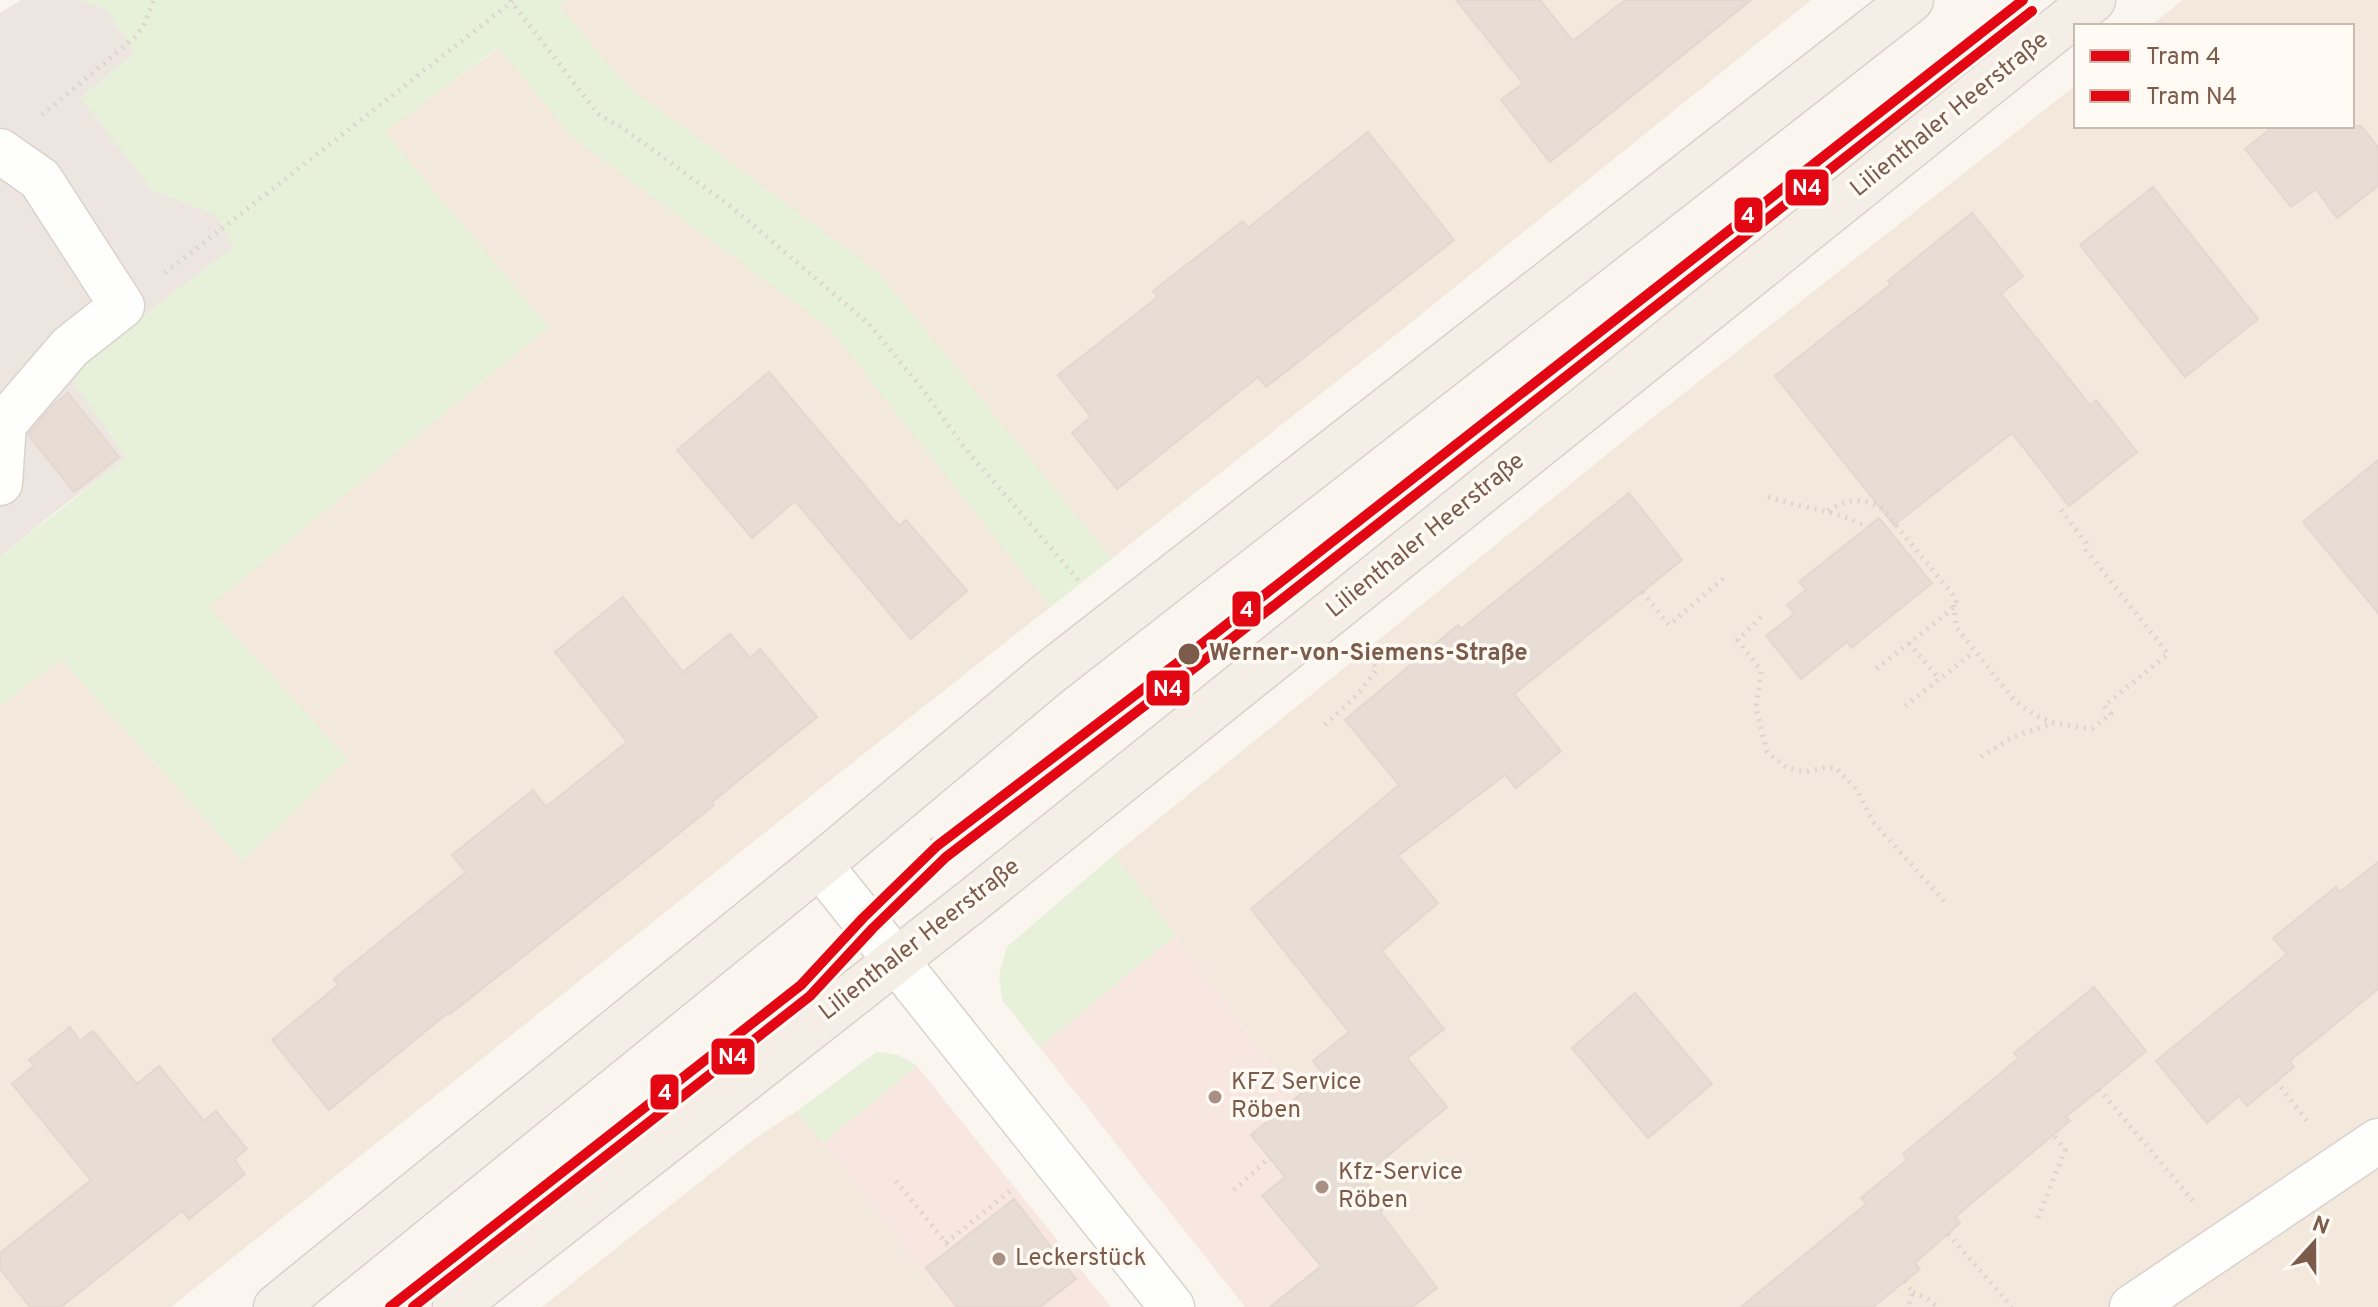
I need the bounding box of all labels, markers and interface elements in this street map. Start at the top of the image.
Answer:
legend [2074,24,2354,128]
street label: Lilienthaler Heerstraße [1845,26,2055,204]
text: Tram 4 [2146,43,2221,73]
text: Tram N4 [2146,83,2237,113]
line badge: N4 [1784,168,1830,207]
text: N4 [1792,176,1822,203]
line badge: 4 [1733,196,1764,234]
text: 4 [1741,204,1755,231]
street label: Lilienthaler Heerstraße [1321,447,1531,625]
line badge: 4 [1231,590,1262,628]
text: 4 [1240,598,1254,625]
place label: Werner-von-Siemens-Straße [1209,639,1528,669]
marker: Werner-von-Siemens-Straße [1176,641,1202,667]
line badge: N4 [1145,669,1191,707]
text: N4 [1153,677,1183,704]
street label: Lilienthaler Heerstraße [814,852,1026,1028]
line badge: N4 [710,1037,756,1076]
text: N4 [718,1045,748,1072]
place label: KFZ Service Röben [1231,1068,1361,1126]
line badge: 4 [649,1073,680,1111]
text: 4 [658,1081,672,1108]
marker: KFZ Service Röben [1206,1088,1224,1106]
place label: Kfz-Service Röben [1338,1158,1463,1216]
marker: Kfz-Service Röben [1313,1178,1331,1196]
north arrow [2274,1203,2354,1283]
text: N [2308,1211,2332,1242]
place label: Leckerstück [1015,1244,1146,1274]
marker: Leckerstück [990,1250,1008,1268]

